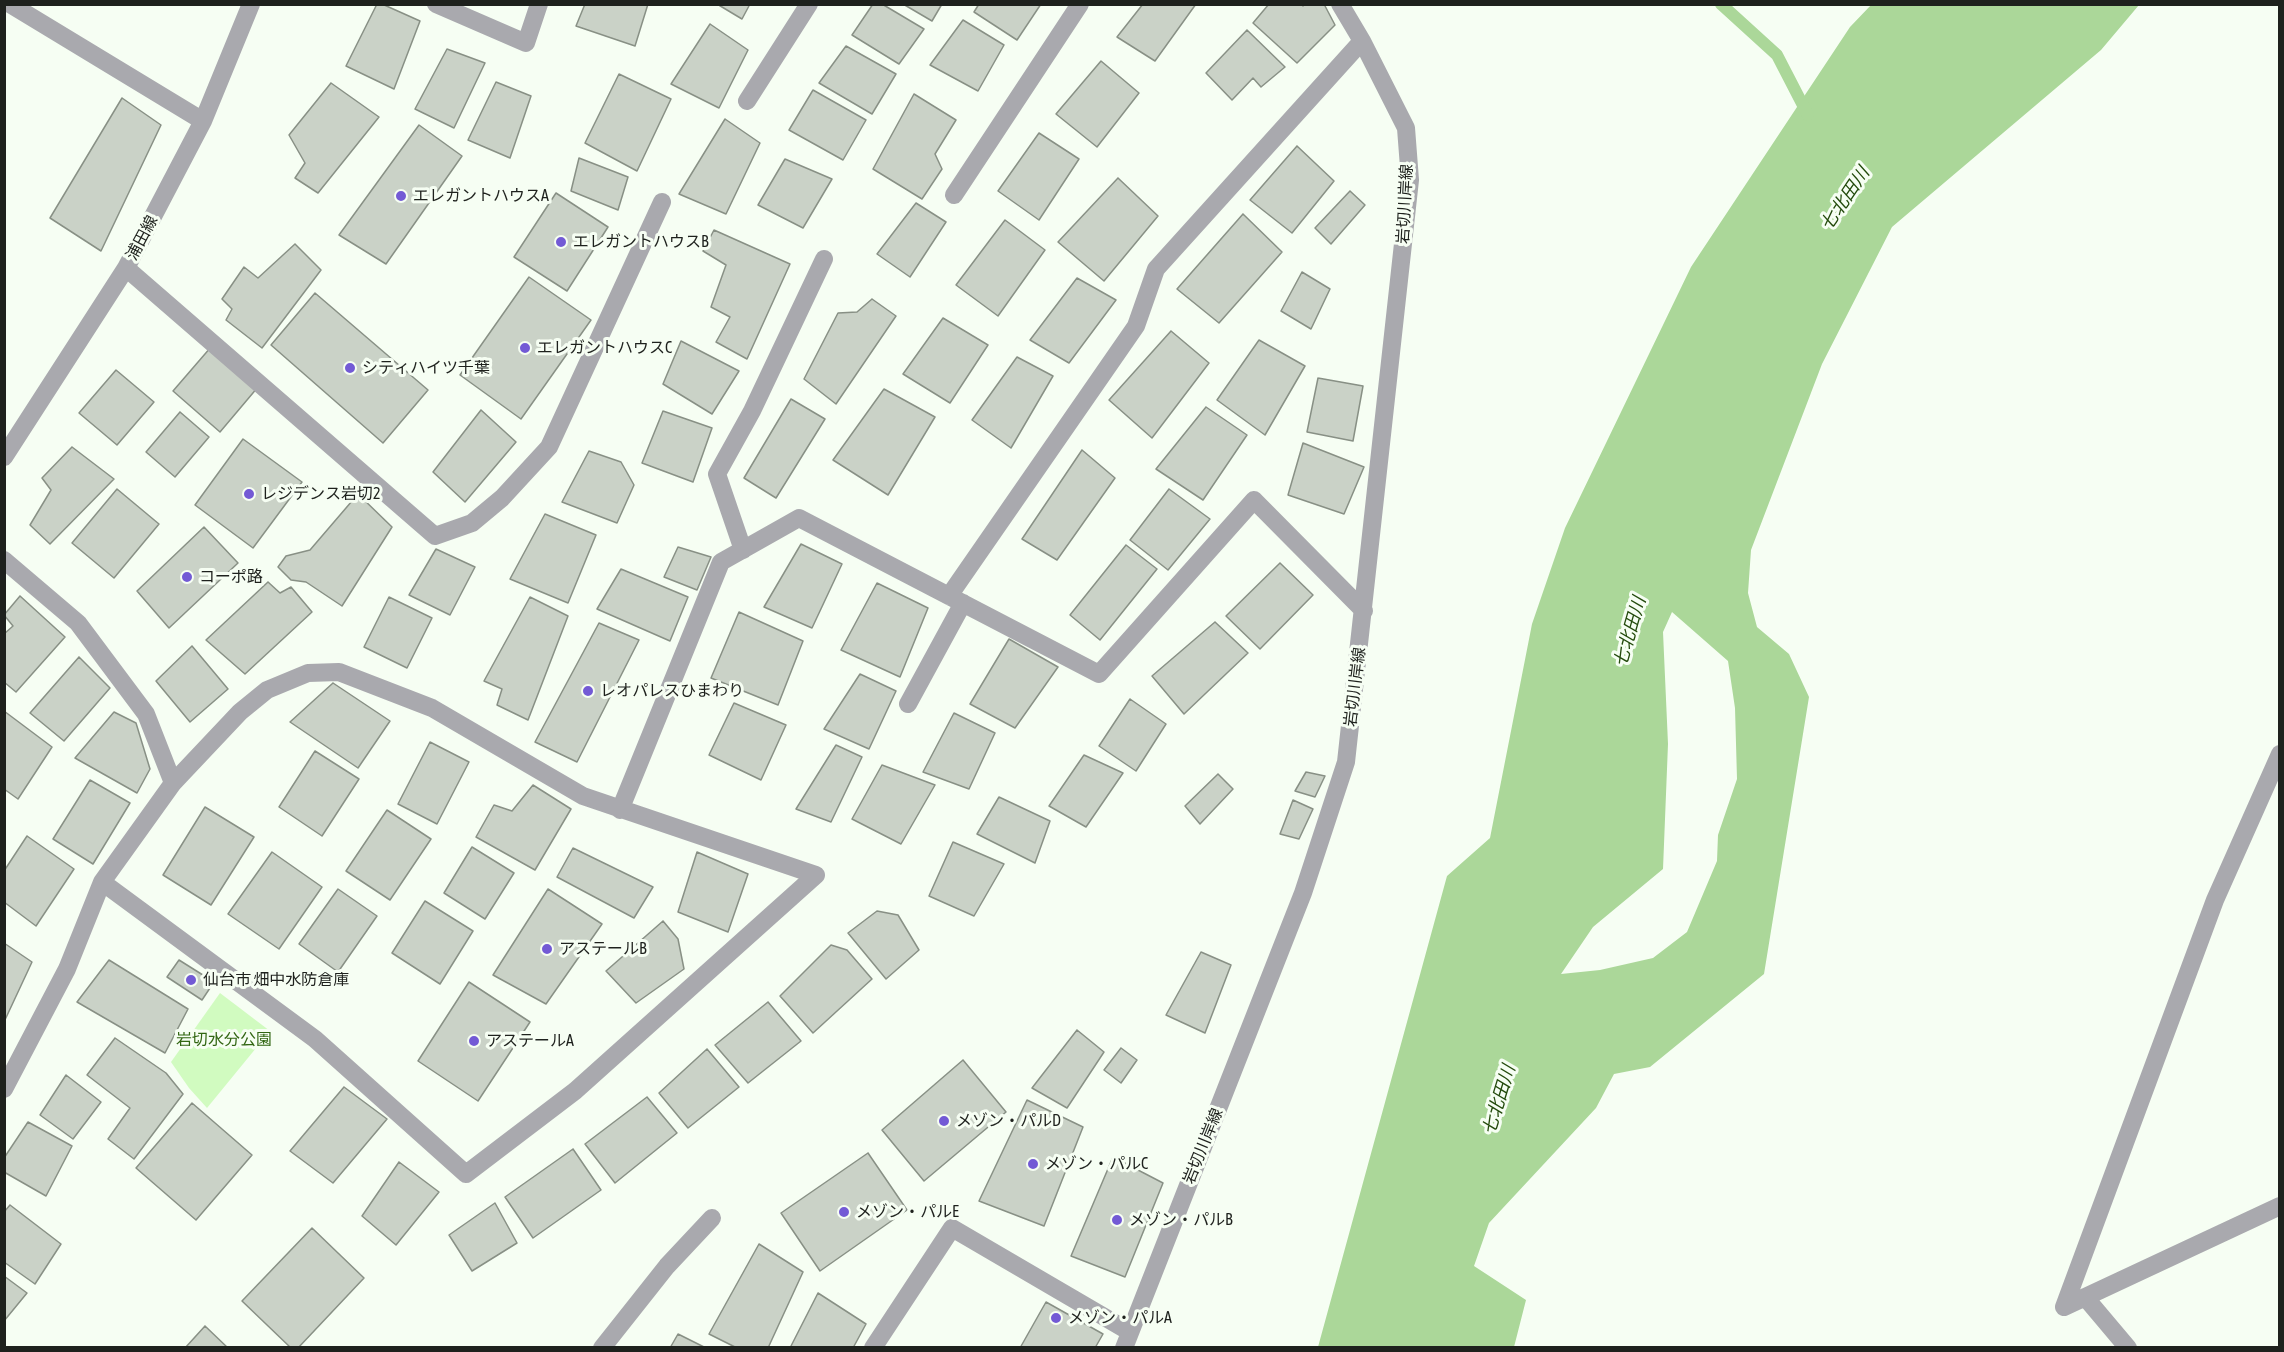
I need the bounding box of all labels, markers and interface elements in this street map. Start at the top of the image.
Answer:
water label: 七北田川 [1816,163,1874,235]
street label: 岩切川岸線 [1393,164,1417,244]
place label: エレガントハウスA [413,186,549,206]
marker: エレガントハウスA [394,189,408,203]
street label: 浦田線 [122,212,162,264]
place label: エレガントハウスB [573,232,709,252]
marker: エレガントハウスB [554,235,568,249]
place label: エレガントハウスC [537,338,672,358]
marker: エレガントハウスC [518,341,532,355]
place label: シティハイツ千葉 [362,358,490,378]
marker: シティハイツ千葉 [343,361,357,375]
place label: レジデンス岩切2 [261,484,381,504]
marker: レジデンス岩切2 [242,487,256,501]
place label: コーポ路 [199,567,263,587]
marker: コーポ路 [180,570,194,584]
water label: 七北田川 [1610,594,1650,670]
street label: 岩切川岸線 [1341,646,1369,728]
place label: レオパレスひまわり [600,681,744,701]
marker: レオパレスひまわり [581,684,595,698]
place label: アステールB [559,939,647,959]
marker: アステールB [540,942,554,956]
place label: 仙台市 畑中水防倉庫 [203,970,349,990]
marker: 仙台市 畑中水防倉庫 [184,973,198,987]
park label: 岩切水分公園 [176,1030,272,1050]
place label: アステールA [486,1031,574,1051]
marker: アステールA [467,1034,481,1048]
water label: 七北田川 [1478,1062,1520,1138]
street label: 岩切川岸線 [1179,1105,1227,1187]
place label: メゾン・パルD [956,1111,1061,1131]
marker: メゾン・パルD [937,1114,951,1128]
place label: メゾン・パルC [1045,1154,1148,1174]
marker: メゾン・パルC [1026,1157,1040,1171]
place label: メゾン・パルE [856,1202,959,1222]
marker: メゾン・パルE [837,1205,851,1219]
place label: メゾン・パルB [1129,1210,1233,1230]
marker: メゾン・パルB [1110,1213,1124,1227]
place label: メゾン・パルA [1068,1308,1172,1328]
marker: メゾン・パルA [1049,1311,1063,1325]

